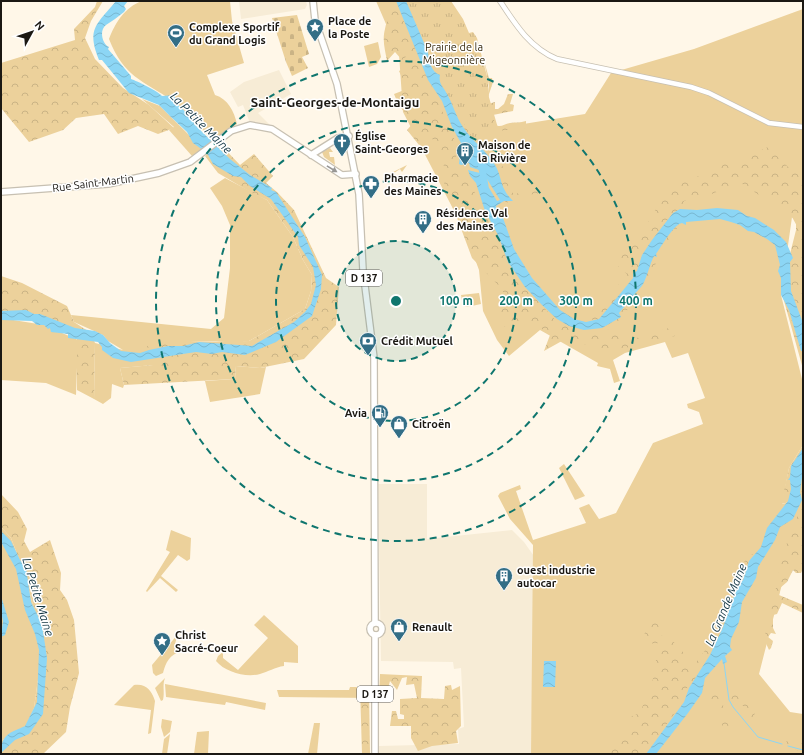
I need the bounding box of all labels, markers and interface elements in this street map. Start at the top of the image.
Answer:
north arrow [12,12,52,52]
place label: Place de la Poste [328,15,371,40]
place icon: Place de la Poste [305,17,325,42]
text: N [32,19,47,33]
place label: Complexe Sportif du Grand Logis [189,21,280,46]
sports icon: Complexe Sportif du Grand Logis [166,23,186,48]
park label: Prairie de la Migeonnière [423,41,485,66]
water label: La Petite Maine [168,89,235,156]
district label: Saint-Georges-de-Montaigu [251,95,419,109]
place label: Église Saint-Georges [355,129,428,155]
church icon: Église Saint-Georges [332,132,352,157]
place label: Maison de la Rivière [478,139,531,164]
building icon: Maison de la Rivière [455,141,475,166]
one-way arrow [326,166,338,173]
street label: Rue Saint-Martin [52,172,134,194]
place label: Pharmacie des Maines [384,172,442,197]
pharmacy icon: Pharmacie des Maines [361,174,381,199]
place label: Résidence Val des Maines [436,207,508,232]
building icon: Résidence Val des Maines [413,209,433,234]
road number: D 137 [346,270,382,286]
centre of rings [389,294,403,308]
text: 100 m [439,294,473,307]
text: 200 m [499,294,533,307]
text: 300 m [559,294,593,307]
text: 400 m [619,294,653,307]
bank icon: Crédit Mutuel [358,331,378,356]
place label: Crédit Mutuel [381,335,454,347]
fuel station icon: Avia [370,403,390,428]
place label: Avia [345,407,367,419]
shop icon: Citroën [389,414,409,439]
place label: Citroën [412,418,451,430]
water label: La Petite Maine [20,556,57,638]
water label: La Grande Maine [702,562,749,648]
place label: ouest industrie autocar [517,564,595,589]
building icon: ouest industrie autocar [494,566,514,591]
shop icon: Renault [389,617,409,642]
place label: Renault [412,621,453,633]
place label: Christ Sacré-Coeur [175,629,239,654]
place icon: Christ Sacré-Coeur [152,631,172,656]
road number: D 137 [357,686,393,702]

